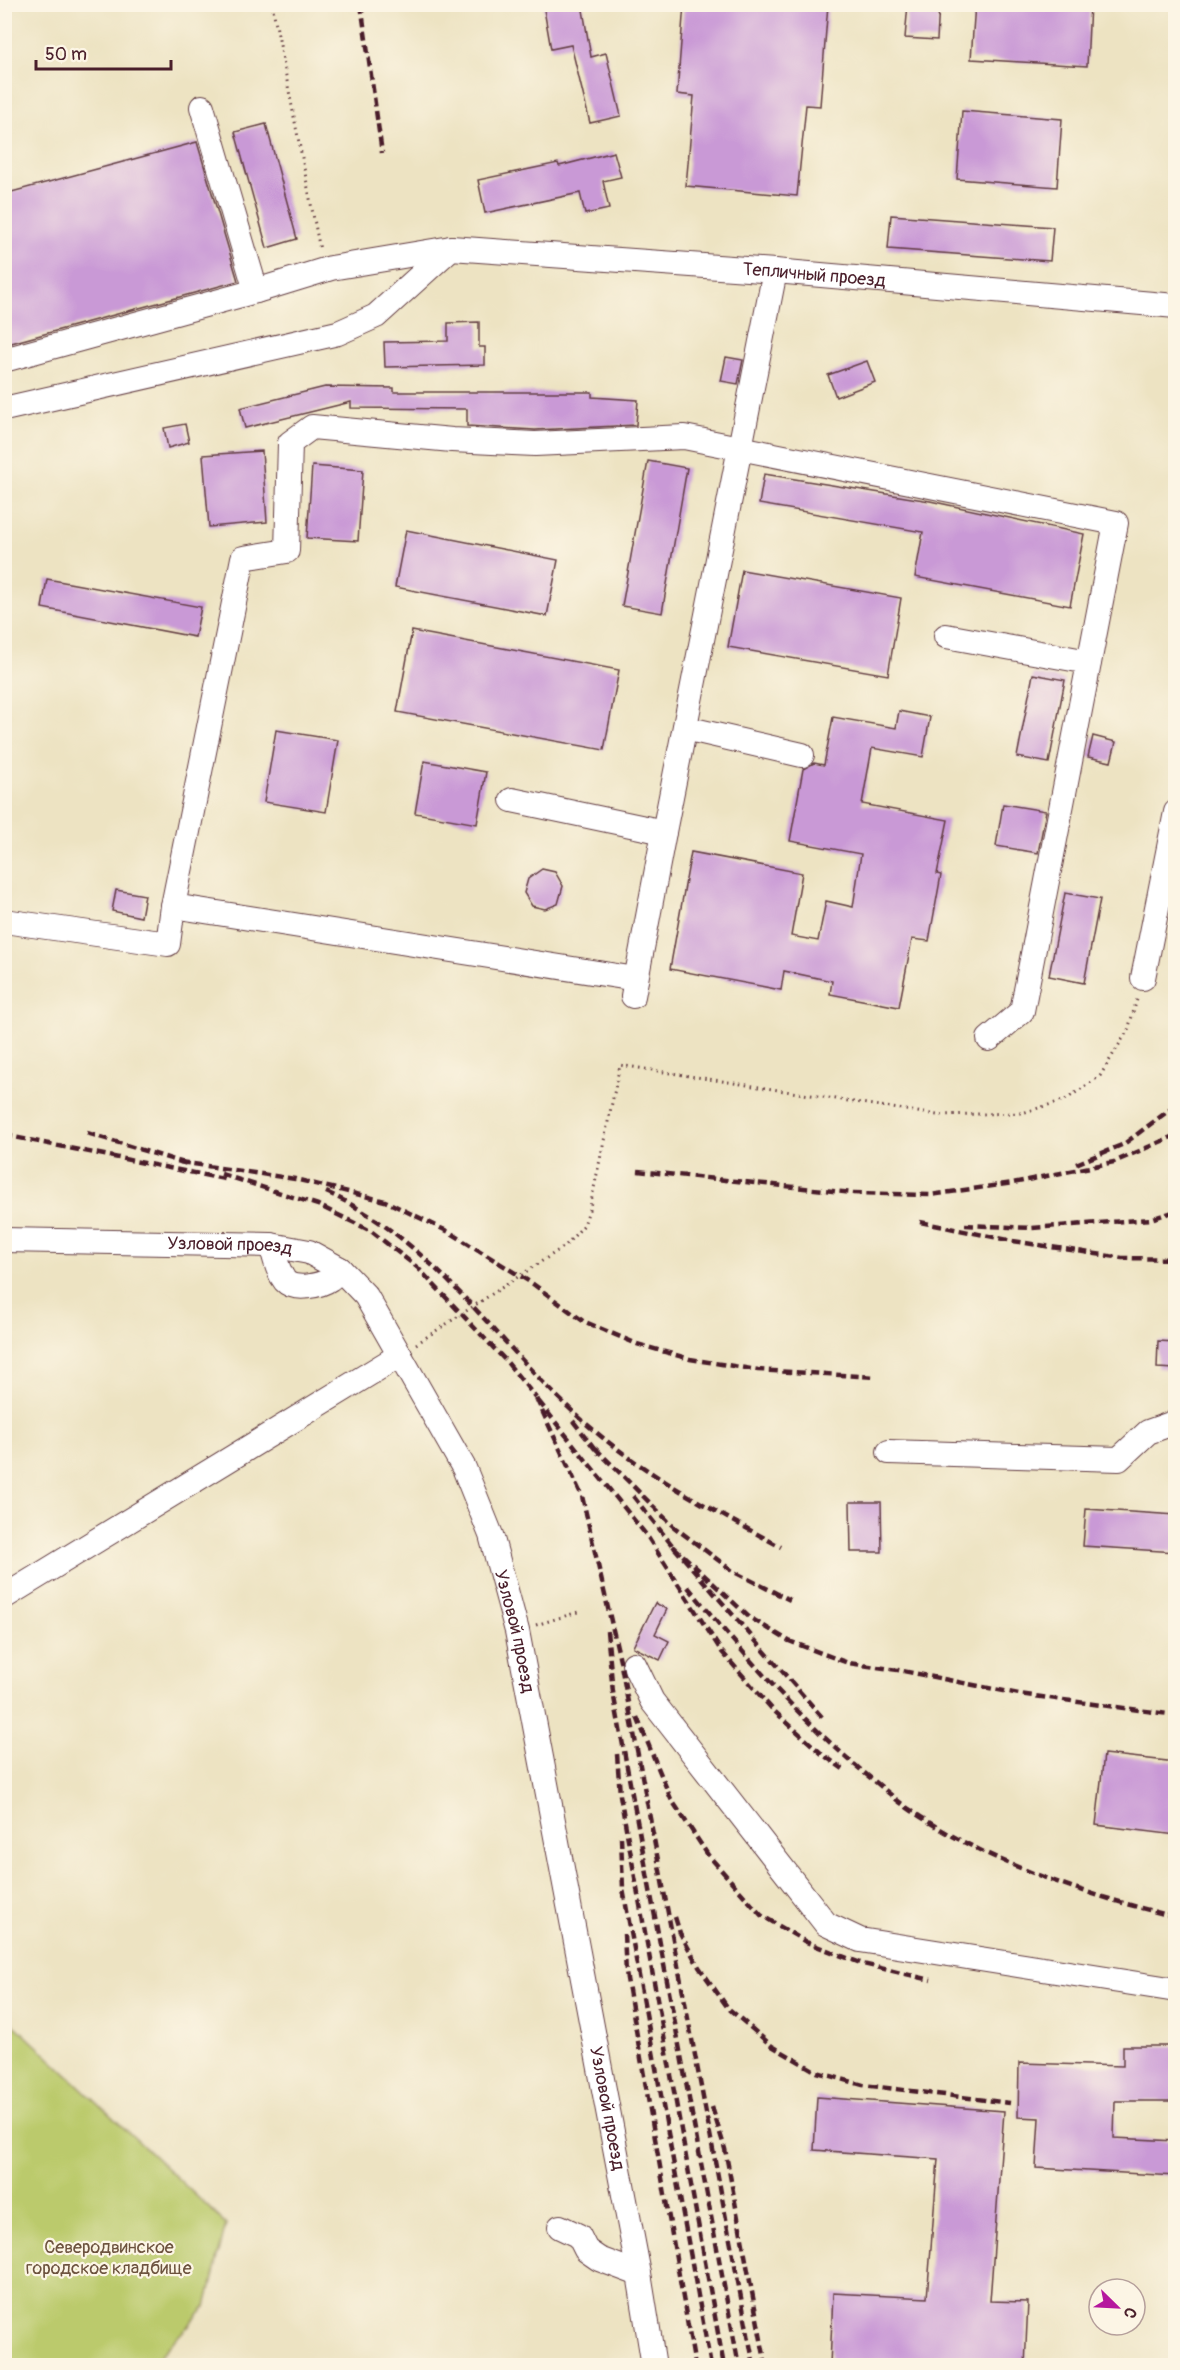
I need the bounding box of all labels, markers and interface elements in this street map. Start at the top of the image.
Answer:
scale bar [36,33,171,71]
text: 50 m [45,43,87,66]
street label: Тепличный проезд [742,257,887,292]
street label: Узловой проезд [167,1232,295,1260]
street label: Узловой проезд [489,1567,540,1695]
street label: Узловой проезд [585,2045,631,2172]
park label: Северодвинское городское кладбище [26,2236,192,2280]
north arrow [1087,2277,1147,2337]
text: С [1119,2304,1141,2321]

